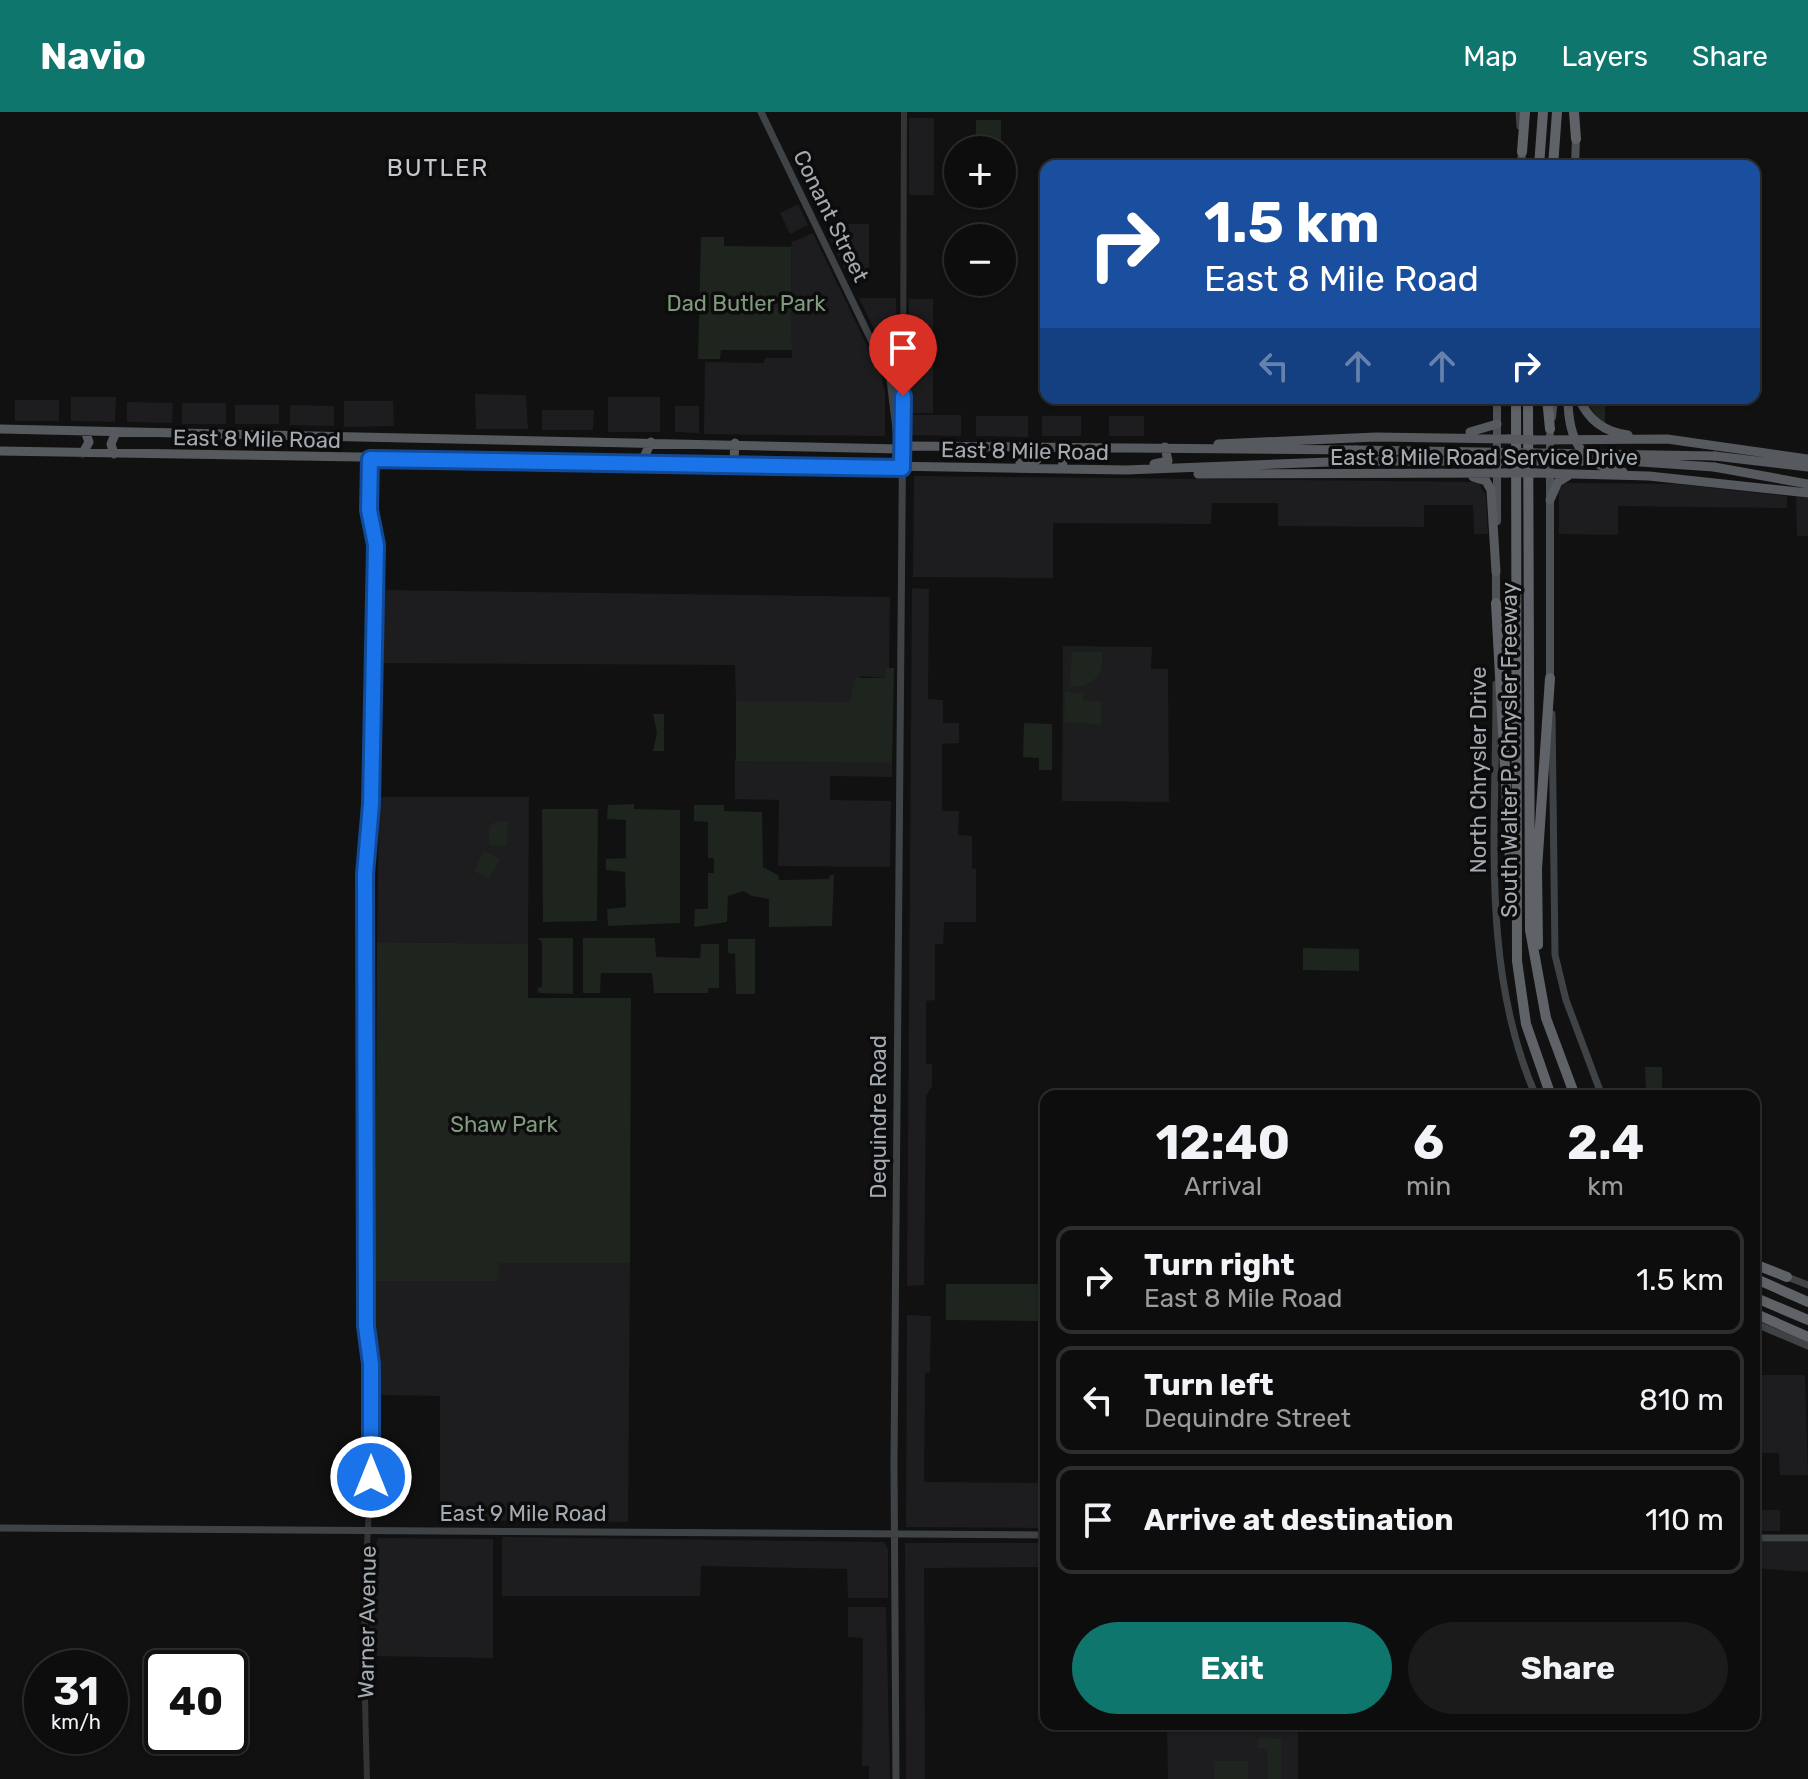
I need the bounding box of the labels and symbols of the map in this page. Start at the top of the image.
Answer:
street label: Conant Street [787,146,875,287]
district label: BUTLER [387,154,489,182]
park label: Dad Butler Park [666,290,826,317]
pin [869,314,937,396]
street label: East 8 Mile Road [173,424,341,454]
street label: East 8 Mile Road [941,436,1109,466]
street label: East 8 Mile Road Service Drive [1330,444,1638,471]
street label: South Walter P. Chrysler Freeway [1496,582,1523,918]
street label: North Chrysler Drive [1465,667,1492,873]
street label: Dequindre Road [865,1035,892,1199]
park label: Shaw Park [450,1111,558,1138]
position arrow [329,1435,413,1519]
street label: East 9 Mile Road [439,1500,607,1527]
street label: Warner Avenue [352,1545,382,1699]
speed limit sign: 40 [144,1650,248,1754]

